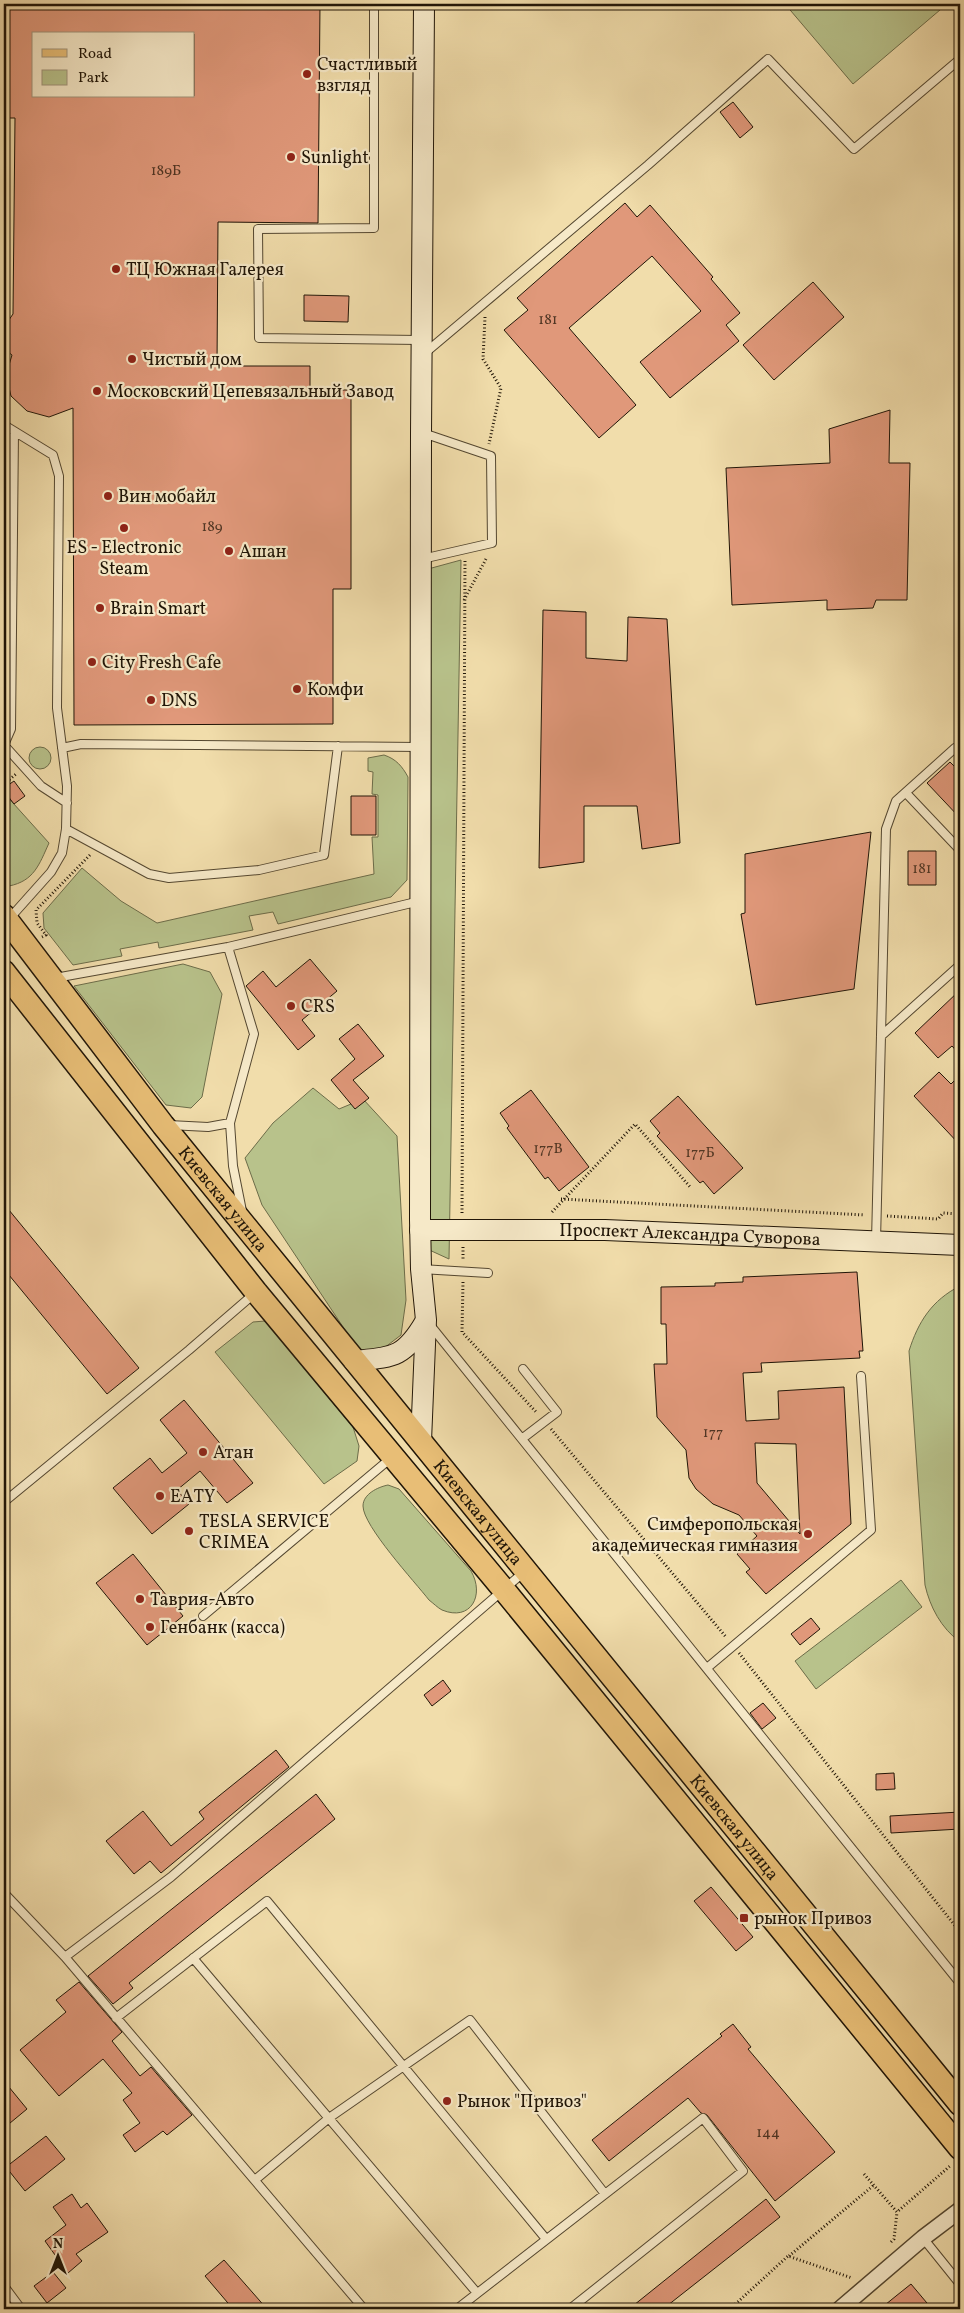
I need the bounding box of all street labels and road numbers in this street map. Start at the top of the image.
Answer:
street label: Киевская улица [171,1142,273,1258]
street label: Проспект Александра Суворова [559,1219,821,1253]
street label: Киевская улица [426,1455,528,1572]
street label: Киевская улица [683,1770,784,1886]

